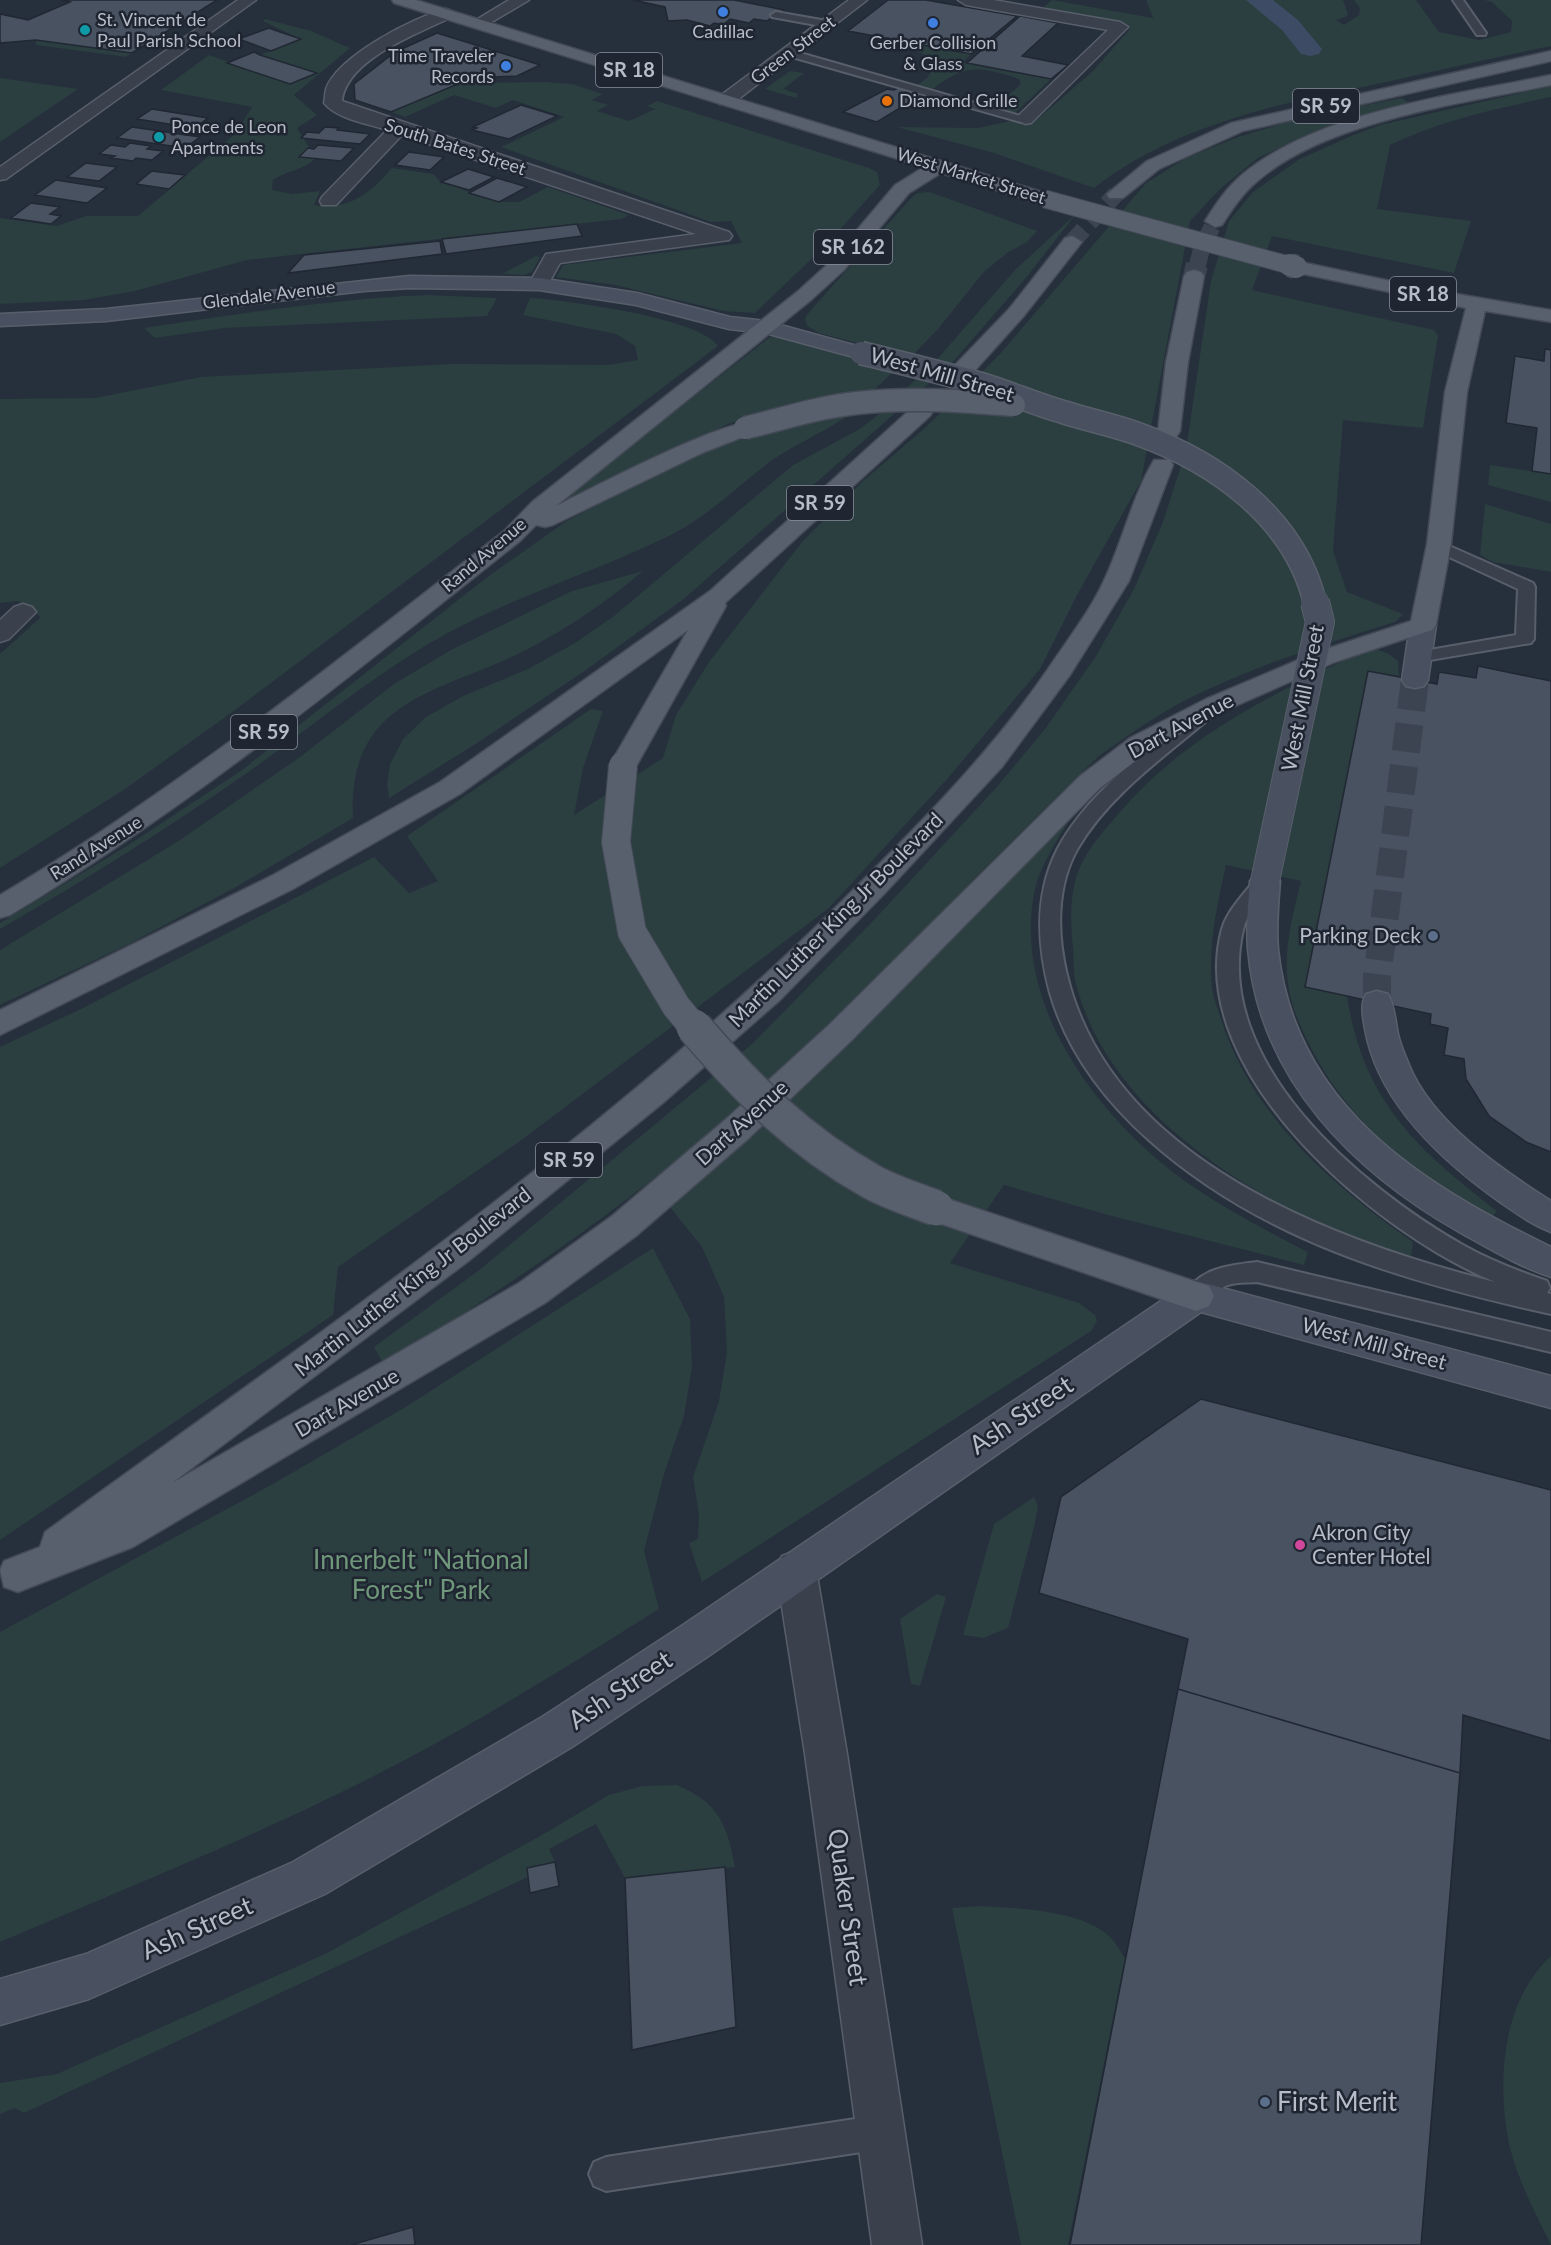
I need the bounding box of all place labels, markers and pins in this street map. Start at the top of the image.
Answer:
marker: Cadillac [716,5,730,19]
place label: St. Vincent de Paul Parish School [97,8,241,51]
marker: Gerber Collision & Glass [926,16,940,30]
place label: Cadillac [692,20,754,42]
marker: St. Vincent de Paul Parish School [78,23,92,37]
place label: Gerber Collision & Glass [870,31,996,74]
place label: Time Traveler Records [388,44,494,87]
marker: Time Traveler Records [499,59,513,73]
place label: Diamond Grille [899,89,1017,111]
marker: Diamond Grille [880,94,894,108]
place label: Ponce de Leon Apartments [171,115,287,158]
marker: Ponce de Leon Apartments [152,130,166,144]
place label: Parking Deck [1299,922,1421,947]
marker: Parking Deck [1426,929,1440,943]
place label: Akron City Center Hotel [1312,1519,1431,1568]
marker: Akron City Center Hotel [1293,1538,1307,1552]
place label: First Merit [1277,2085,1398,2117]
marker: First Merit [1258,2095,1272,2109]

